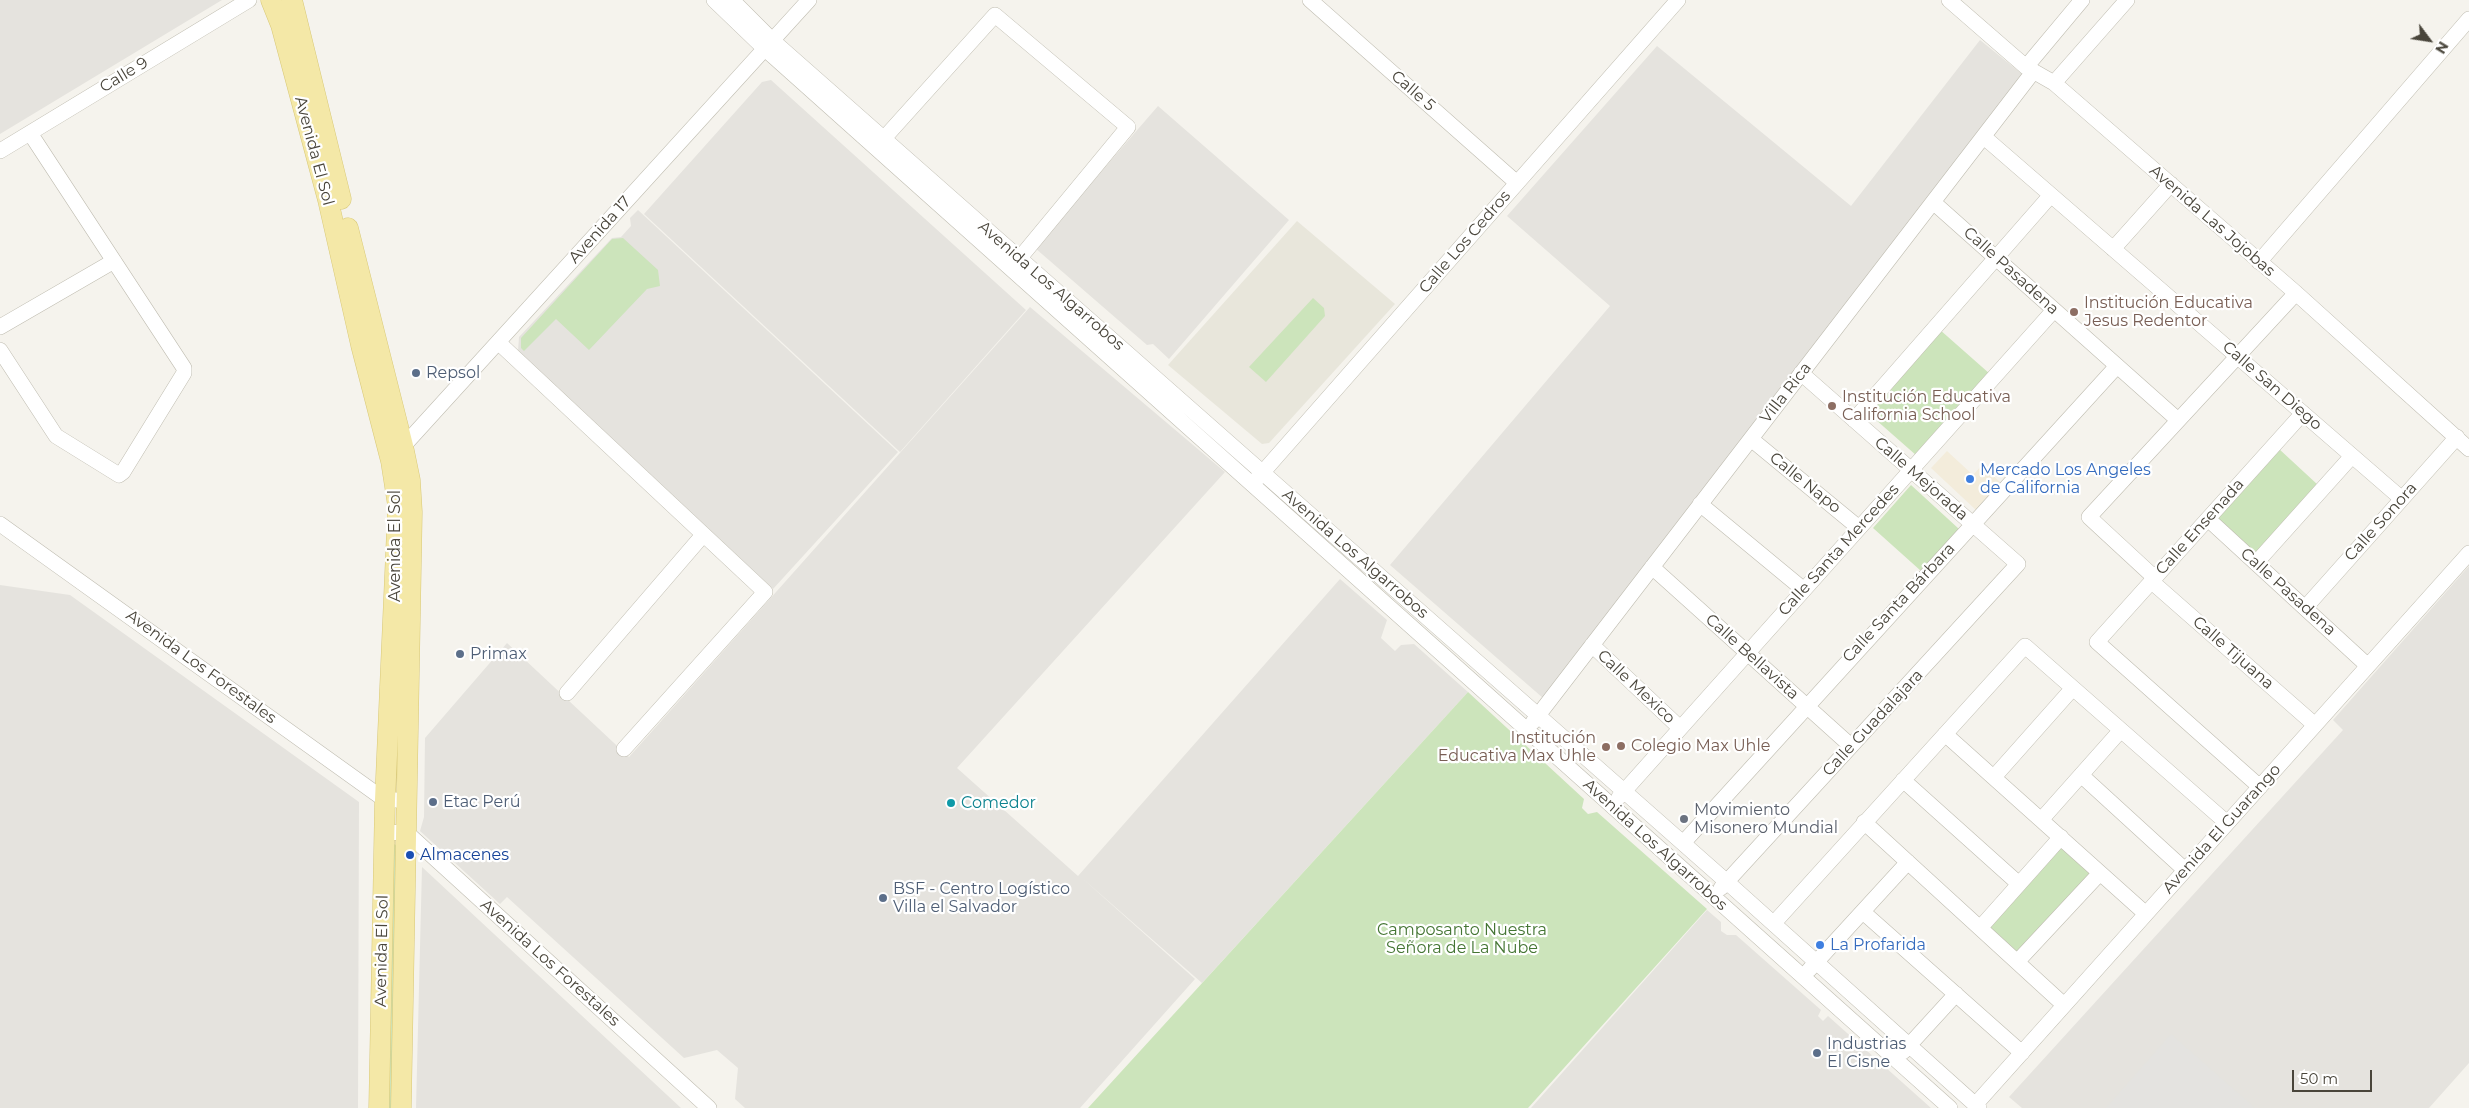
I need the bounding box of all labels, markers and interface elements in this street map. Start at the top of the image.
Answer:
north arrow [2404,15,2454,65]
text: N [2431,38,2452,57]
street label: Calle 9 [96,53,152,97]
street label: Calle 5 [1387,67,1439,115]
street label: Avenida El Sol [290,94,338,208]
street label: Avenida Las Jojobas [2145,161,2279,281]
street label: Calle Los Cedros [1415,187,1515,297]
street label: Avenida 17 [565,192,635,268]
street label: Avenida Los Algarrobos [974,217,1128,355]
street label: Calle Pasadena [1959,223,2063,319]
place label: Institución Educativa Jesus Redentor [2084,293,2253,331]
marker: Institución Educativa Jesus Redentor [2068,306,2080,318]
street label: Calle San Diego [2218,338,2326,434]
street label: Villa Rica [1756,359,1816,427]
place label: Repsol [426,363,480,383]
marker: Repsol [410,367,422,379]
place label: Institución Educativa California School [1842,387,2011,425]
marker: Institución Educativa California School [1826,400,1838,412]
street label: Calle Mejorada [1870,433,1972,525]
street label: Calle Napo [1765,448,1845,518]
place label: Mercado Los Angeles de California [1980,460,2151,498]
marker: Mercado Los Angeles de California [1964,473,1976,485]
street label: Calle Ensenada [2152,475,2248,579]
street label: Calle Sonora [2341,479,2421,565]
street label: Calle Santa Mercedes [1775,480,1903,620]
street label: Avenida Los Algarrobos [1278,485,1432,623]
street label: Avenida El Sol [385,490,405,602]
street label: Calle Santa Bárbara [1839,539,1959,667]
street label: Calle Pasadena [2236,544,2340,640]
street label: Avenida Los Forestales [122,606,280,728]
street label: Calle Bellavista [1701,610,1803,704]
street label: Calle Tijuana [2188,612,2278,694]
place label: Primax [470,644,527,664]
street label: Calle Mexico [1593,646,1679,728]
marker: Primax [454,648,466,660]
street label: Calle Guadalajara [1819,666,1927,780]
place label: Institución Educativa Max Uhle [1438,728,1596,766]
place label: Colegio Max Uhle [1631,736,1770,756]
marker: Colegio Max Uhle [1615,740,1627,752]
marker: Institución Educativa Max Uhle [1600,741,1612,753]
street label: Avenida El Guarango [2159,760,2285,898]
street label: Avenida Los Algarrobos [1579,775,1731,915]
place label: Etac Perú [443,792,520,812]
place label: Comedor [961,793,1036,813]
marker: Etac Perú [427,796,439,808]
marker: Comedor [945,797,957,809]
place label: Movimiento Misonero Mundial [1694,800,1838,838]
marker: Movimiento Misonero Mundial [1678,813,1690,825]
place label: Almacenes [420,845,509,865]
marker: Almacenes [404,849,416,861]
place label: BSF - Centro Logístico Villa el Salvador [893,879,1070,917]
marker: BSF - Centro Logístico Villa el Salvador [877,892,889,904]
street label: Avenida El Sol [371,895,393,1007]
street label: Avenida Los Forestales [476,895,624,1031]
park label: Camposanto Nuestra Señora de La Nube [1377,920,1547,958]
place label: La Profarida [1830,935,1926,955]
marker: La Profarida [1814,939,1826,951]
place label: Industrias El Cisne [1827,1034,1906,1072]
marker: Industrias El Cisne [1811,1047,1823,1059]
scale bar [2294,1060,2374,1092]
text: 50 m [2300,1069,2338,1088]

